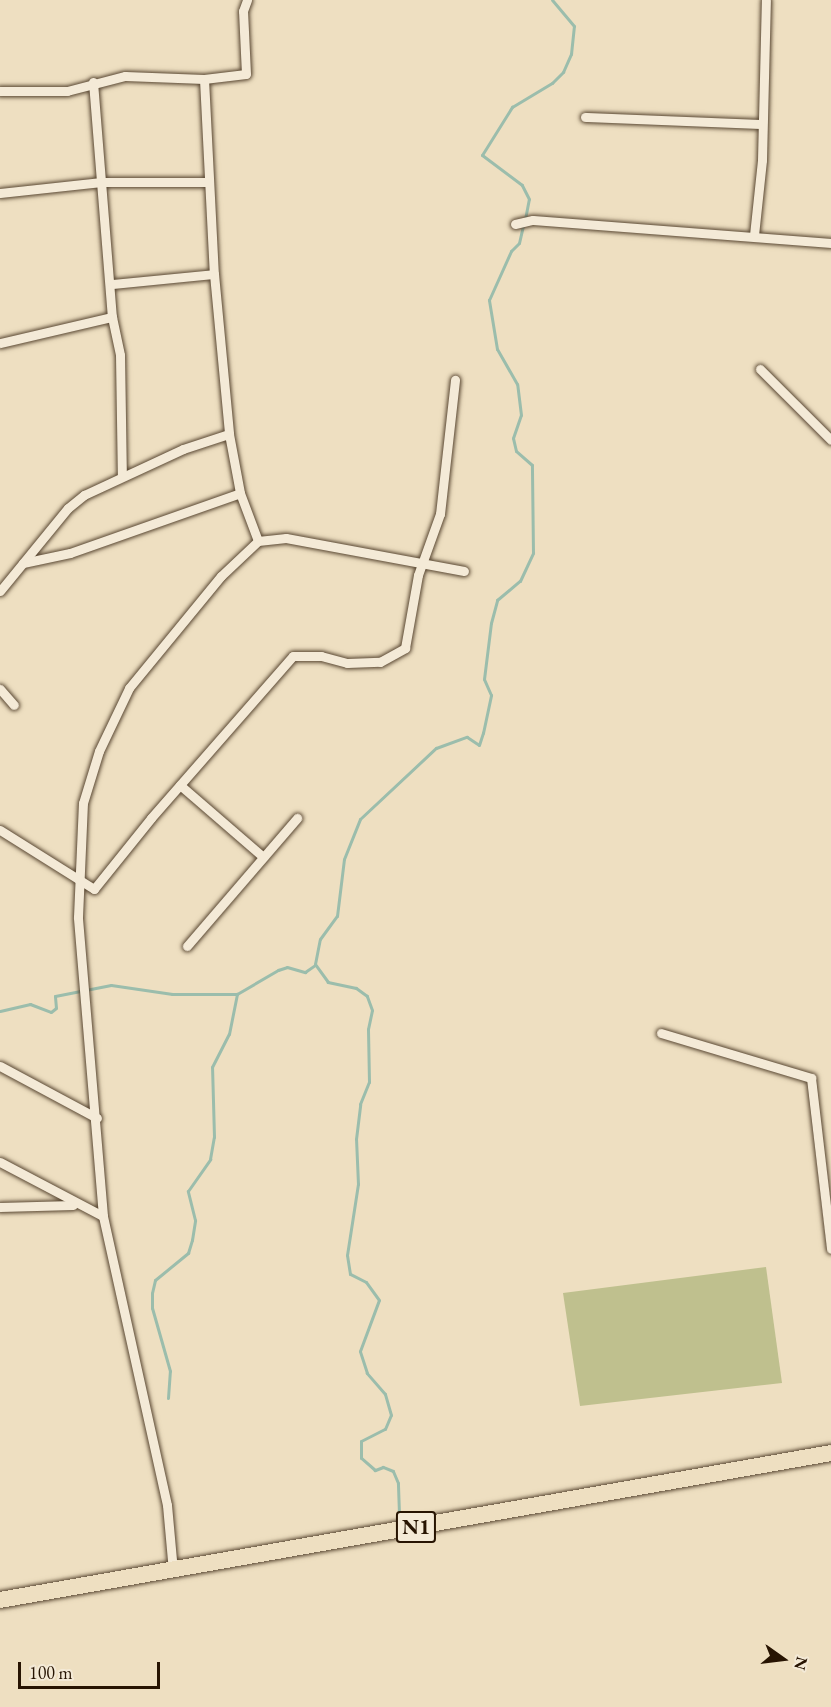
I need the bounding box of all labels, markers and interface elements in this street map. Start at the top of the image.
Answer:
road number: N1 [395,1509,437,1545]
north arrow [753,1629,813,1689]
scale bar [21,1650,164,1688]
text: N [789,1655,813,1672]
text: 100 m [29,1661,73,1684]

